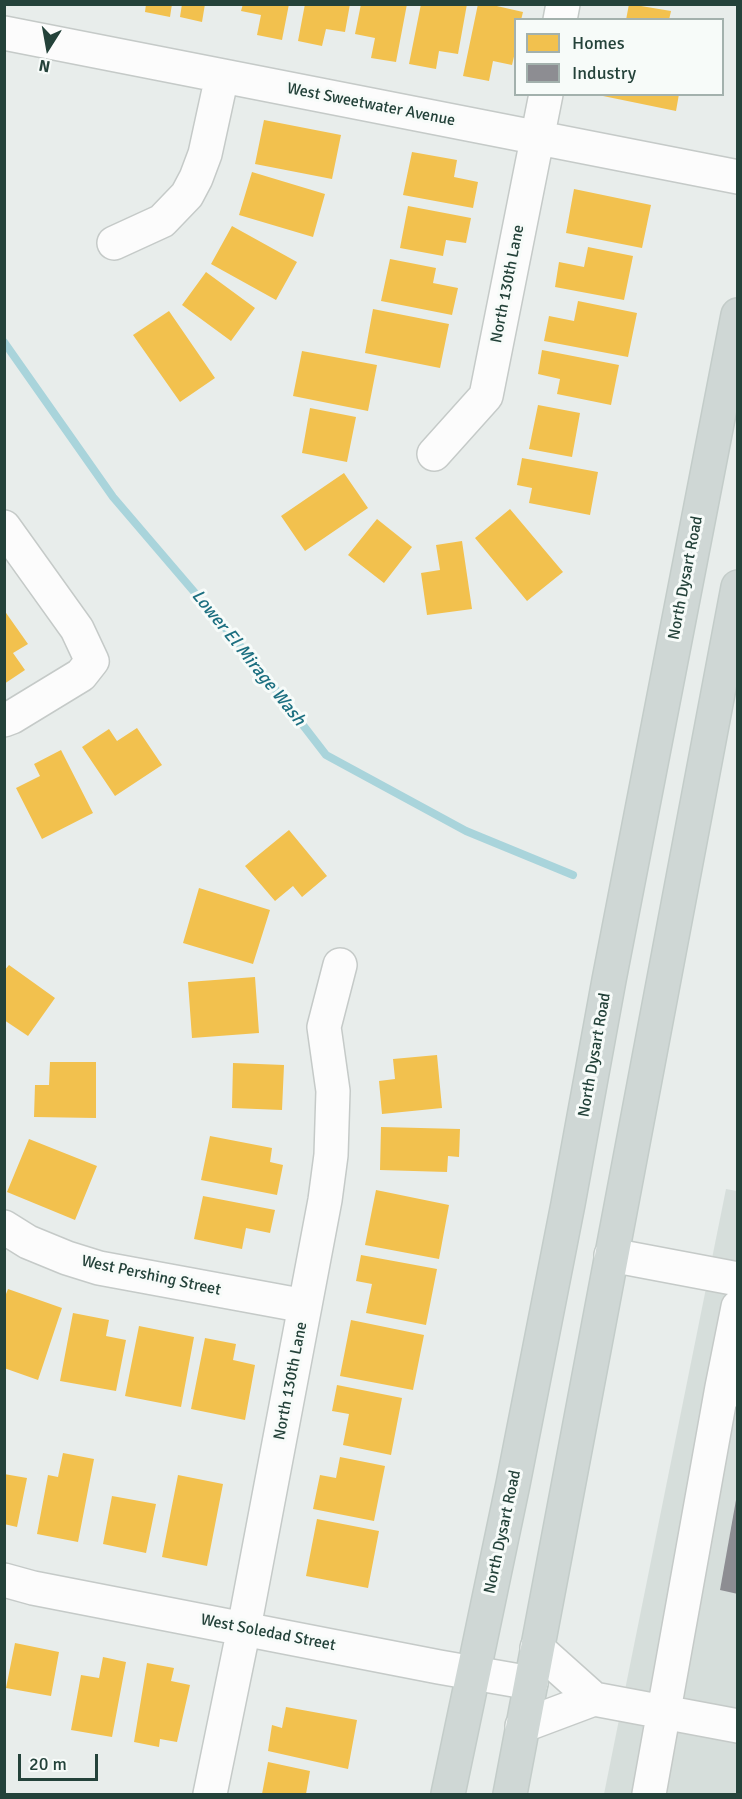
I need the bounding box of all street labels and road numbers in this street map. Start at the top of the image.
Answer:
street label: West Sweetwater Avenue [285,79,457,131]
street label: North 130th Lane [487,223,529,345]
street label: North Dysart Road [665,514,707,642]
street label: North Dysart Road [575,991,615,1119]
street label: West Pershing Street [80,1252,222,1300]
street label: North 130th Lane [270,1320,312,1442]
street label: North Dysart Road [481,1468,525,1596]
street label: West Soledad Street [199,1610,337,1656]

